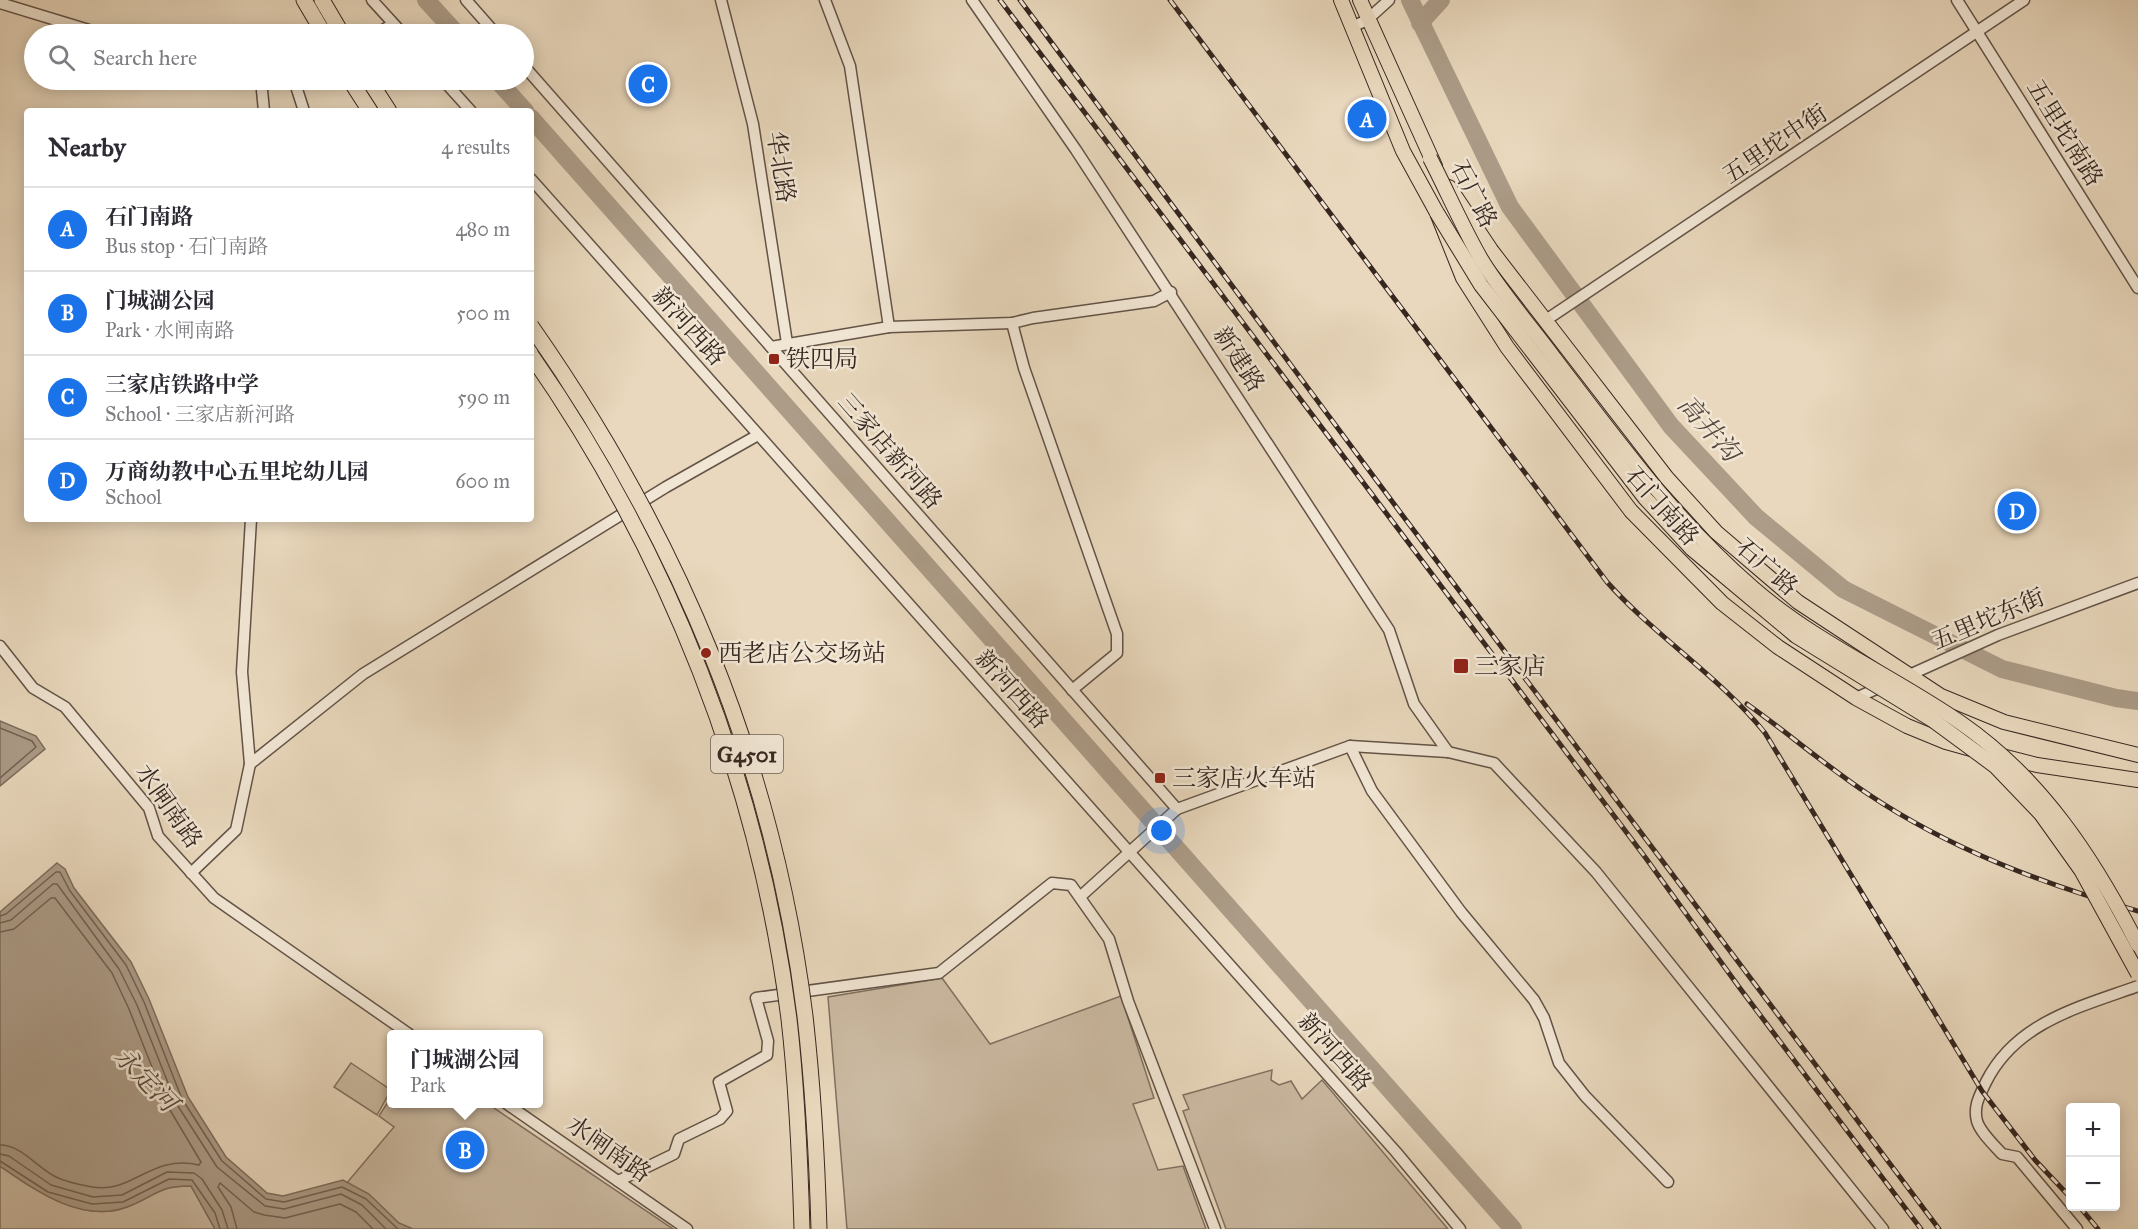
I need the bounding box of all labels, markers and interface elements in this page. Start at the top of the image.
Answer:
search box [24,24,534,90]
icon: search [45,41,78,74]
text: Search here [93,44,197,71]
pin: C [628,62,668,106]
street label: 五里坨南路 [2020,74,2110,192]
pin: A [1348,96,1386,142]
street label: 五里坨中街 [1717,98,1833,190]
street label: 华北路 [761,129,801,205]
text: Nearby [48,131,126,163]
text: 4 results [441,135,510,159]
street label: 石广路 [1444,155,1504,233]
text: 石门南路 [105,203,193,230]
text: A [61,217,74,241]
text: 480 m [455,217,510,241]
text: Bus stop · 石门南路 [105,234,268,258]
street label: 新河西路 [646,280,732,372]
text: 门城湖公园 [105,287,215,314]
text: B [61,301,74,325]
text: 500 m [456,301,510,325]
text: Park · 水闸南路 [105,318,234,342]
street label: 新建路 [1207,321,1271,397]
place label: 铁四局 [786,344,858,374]
marker: 铁四局 [767,352,781,366]
text: 三家店铁路中学 [105,371,259,398]
text: C [61,385,74,409]
text: 590 m [457,385,510,409]
street label: 三家店新河路 [831,387,949,515]
water label: 高井沟 [1671,388,1750,471]
text: School · 三家店新河路 [105,402,295,426]
text: 万商幼教中心五里坨幼儿园 [105,458,369,485]
street label: 石门南路 [1619,460,1705,552]
text: D [60,469,75,493]
text: 600 m [455,469,510,493]
text: School [105,485,162,509]
pin: D [1998,488,2036,534]
street label: 石广路 [1730,532,1804,602]
street label: 五里坨东街 [1927,582,2049,656]
place label: 西老店公交场站 [718,638,886,668]
street label: 新河西路 [969,643,1055,735]
marker: 西老店公交场站 [699,646,713,660]
place label: 三家店 [1474,651,1546,681]
marker: 三家店 [1452,657,1470,675]
road number: G4501 [711,735,783,773]
street label: 水闸南路 [129,758,209,854]
place label: 三家店火车站 [1172,763,1316,793]
marker: 三家店火车站 [1153,771,1167,785]
your location [1147,816,1176,845]
street label: 新河西路 [1292,1006,1378,1098]
popup [387,1030,543,1108]
water label: 永定河 [107,1040,187,1121]
text: 门城湖公园 [410,1046,520,1073]
text: Park [410,1073,446,1097]
map controls [2066,1103,2120,1211]
button: + [2066,1103,2120,1157]
street label: 水闸南路 [561,1109,657,1189]
pin: B [446,1128,484,1172]
button: − [2066,1157,2120,1211]

